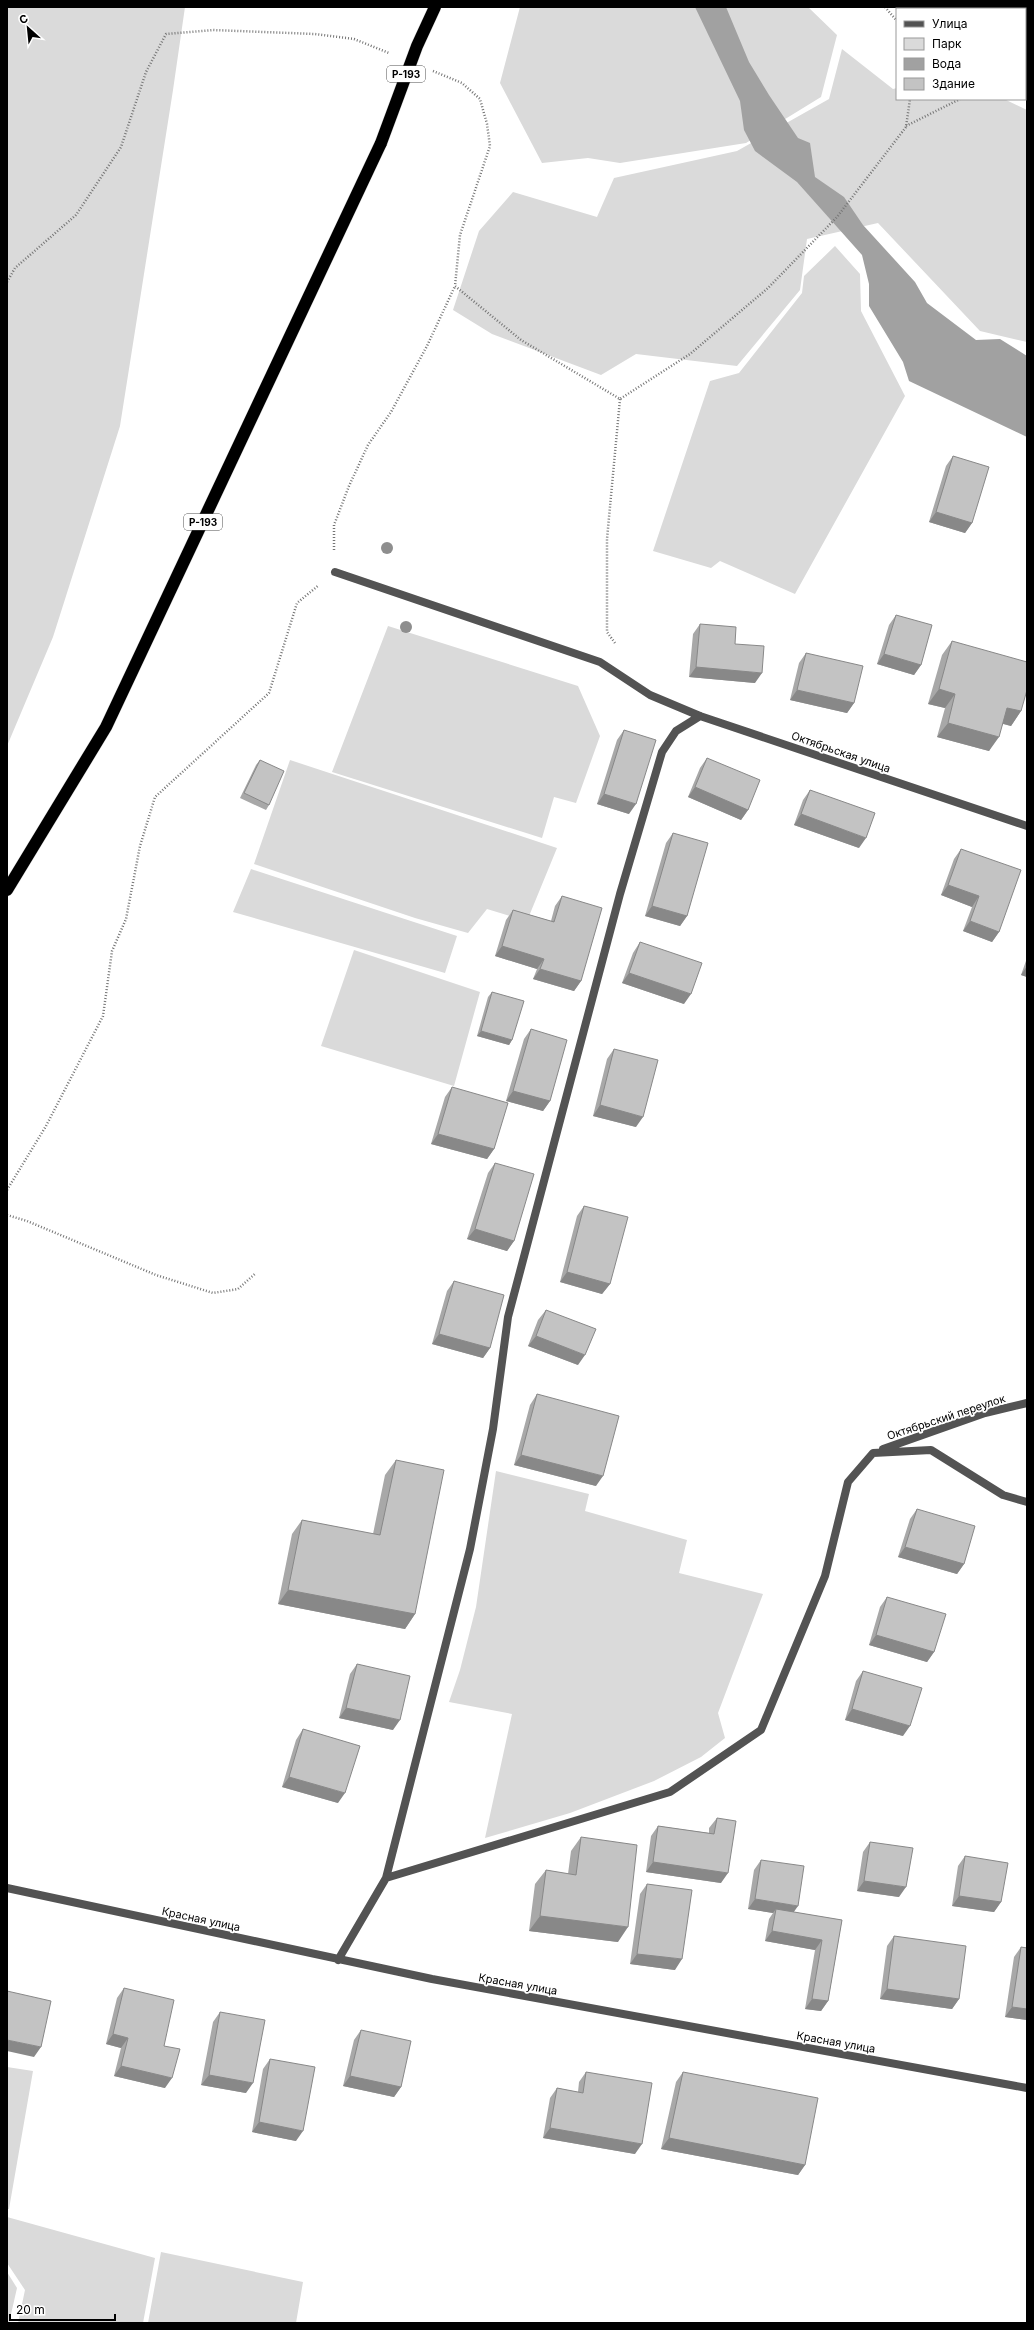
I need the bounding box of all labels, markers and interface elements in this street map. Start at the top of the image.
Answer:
north arrow [8,8,48,48]
legend [896,8,1026,100]
text: С [17,11,30,27]
text: Улица [932,16,967,31]
text: Парк [932,36,962,51]
text: Вода [932,56,961,71]
road number: Р-193 [387,66,425,82]
text: Здание [932,76,975,91]
road number: Р-193 [184,514,222,530]
street label: Октябрьская улица [790,728,892,776]
street label: Октябрьский переулок [885,1391,1007,1443]
street label: Красная улица [161,1904,241,1934]
street label: Красная улица [477,1970,559,1998]
street label: Красная улица [795,2028,877,2056]
scale bar [10,2296,115,2322]
text: 20 m [16,2302,45,2317]

